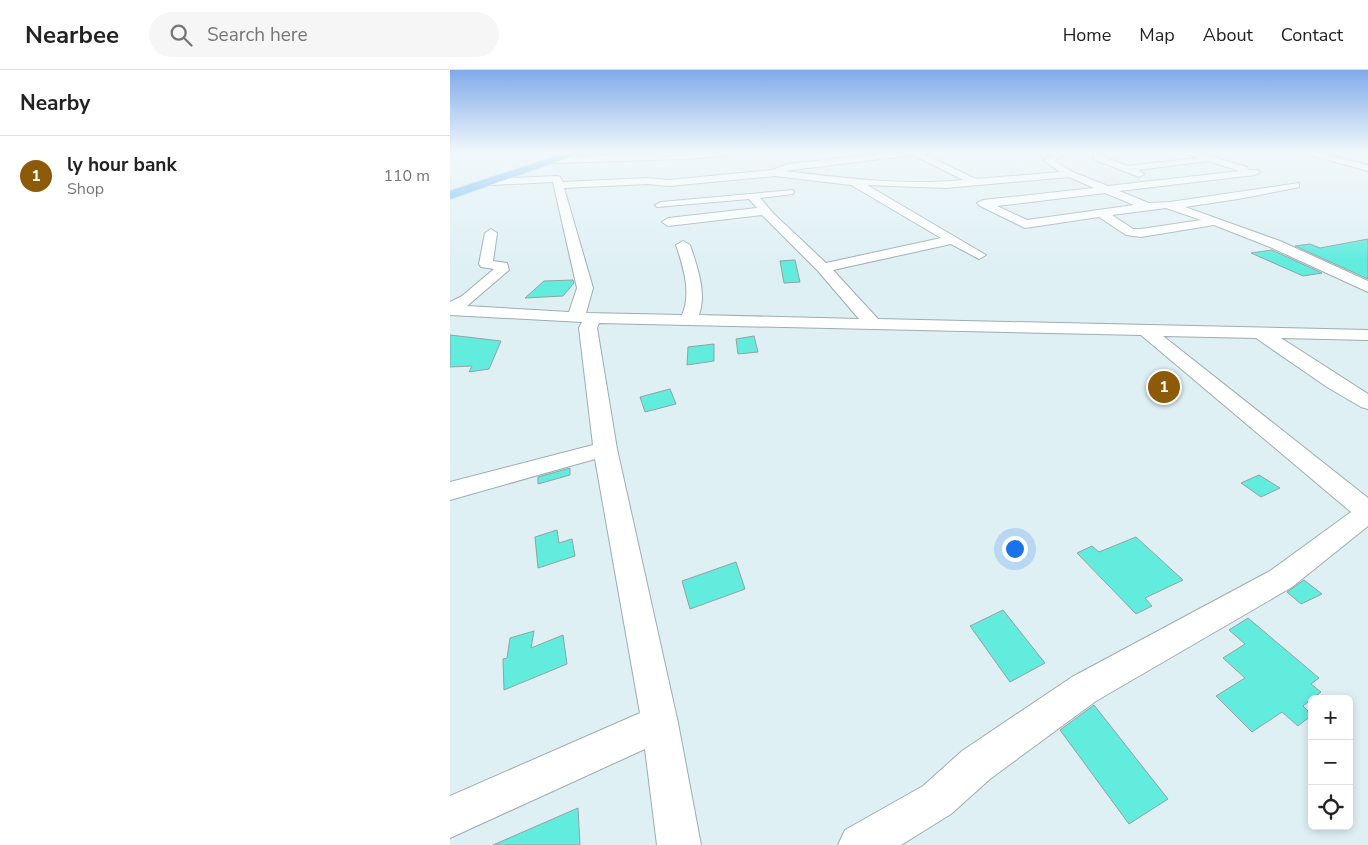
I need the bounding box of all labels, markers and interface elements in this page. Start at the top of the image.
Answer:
search box [149,12,499,57]
text: Nearbee [25,19,119,51]
icon: search [167,21,195,49]
text: Search here [207,22,308,48]
text: Home [1063,23,1111,47]
text: Map [1139,23,1175,47]
text: About [1203,23,1253,47]
text: Contact [1281,23,1343,47]
text: Nearby [20,89,90,117]
text: ly hour bank [67,152,177,178]
text: 1 [31,165,41,187]
text: 110 m [383,165,430,187]
text: Shop [67,178,104,200]
pin: 1 [1148,368,1180,406]
your location [1002,536,1028,562]
map controls [1308,695,1353,830]
button: + [1308,695,1353,740]
button: − [1308,740,1353,785]
button: locate [1308,785,1353,830]

